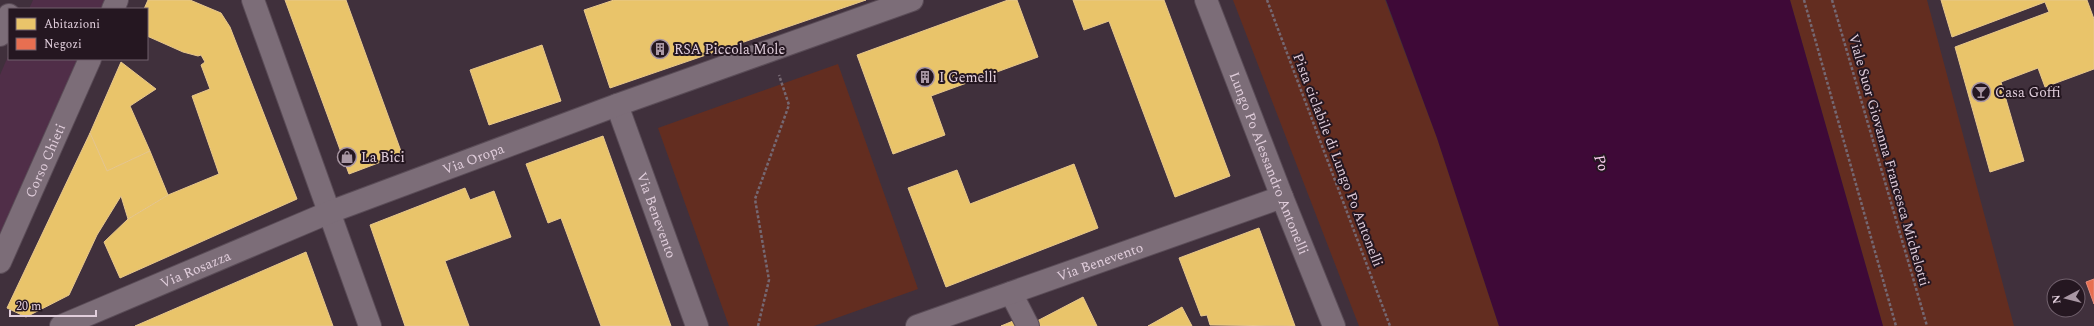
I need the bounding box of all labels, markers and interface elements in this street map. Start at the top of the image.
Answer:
legend [8,8,148,60]
text: Abitazioni [44,15,100,34]
street label: Viale Suor Giovanna Francesca Michelotti [1843,31,1935,289]
text: Negozi [44,35,82,54]
building icon: RSA Piccola Mole [649,38,671,60]
place label: RSA Piccola Mole [674,39,785,60]
street label: Pista ciclabile di Lungo Po Antonelli [1287,50,1389,270]
building icon: I Gemelli [914,66,936,88]
place label: I Gemelli [939,67,997,88]
street label: Lungo Po Alessandro Antonelli [1224,69,1315,258]
bar icon: Casa Goffi [1970,81,1992,103]
place label: Casa Goffi [1995,82,2061,103]
street label: Corso Chieti [19,120,71,201]
street label: Via Oropa [439,137,507,180]
shop icon: La Bici [336,146,358,168]
place label: La Bici [361,147,405,168]
water label: Po [1587,152,1615,174]
street label: Via Benevento [632,169,682,261]
street label: Via Benevento [1054,236,1146,286]
street label: Via Rosazza [157,245,234,293]
north arrow [2046,278,2086,318]
scale bar [10,292,96,318]
text: N [2048,294,2066,305]
text: 20 m [16,297,41,316]

